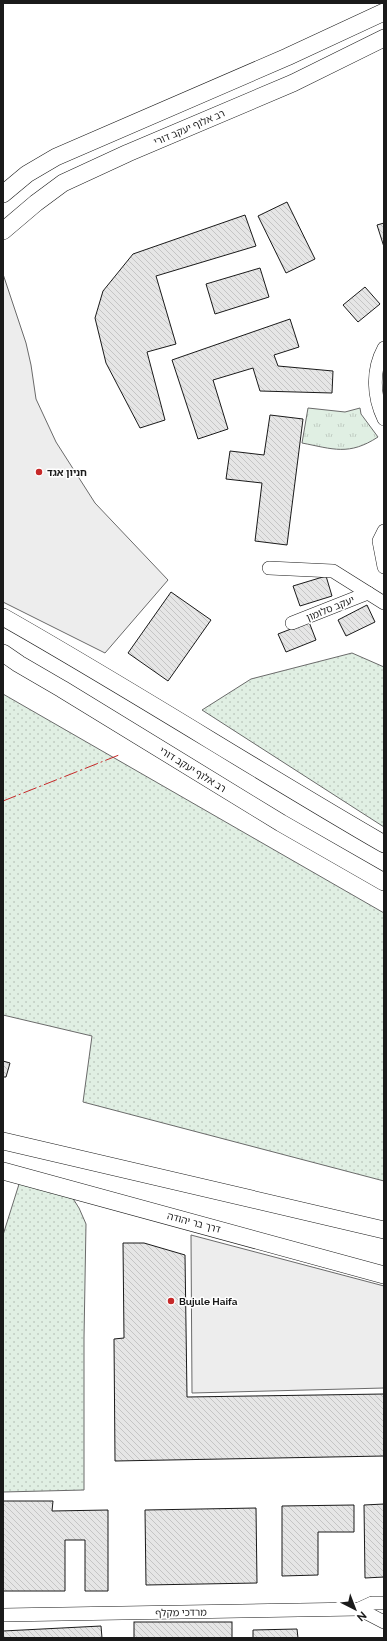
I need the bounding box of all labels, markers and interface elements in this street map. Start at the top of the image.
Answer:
street label: רב אלוף יעקב דורי [152,107,226,147]
marker: חניון אגד [34,467,44,477]
place label: חניון אגד [47,467,87,478]
street label: יעקב סלומון [305,594,356,623]
street label: רב אלוף יעקב דורי [157,745,228,794]
street label: דרך בר יהודה [166,1210,222,1235]
marker: Bujule Haifa [166,1296,176,1306]
place label: Bujule Haifa [179,1296,238,1307]
north arrow [335,1589,375,1629]
street label: מרדכי מקלף [155,1607,207,1618]
text: N [354,1608,369,1624]

